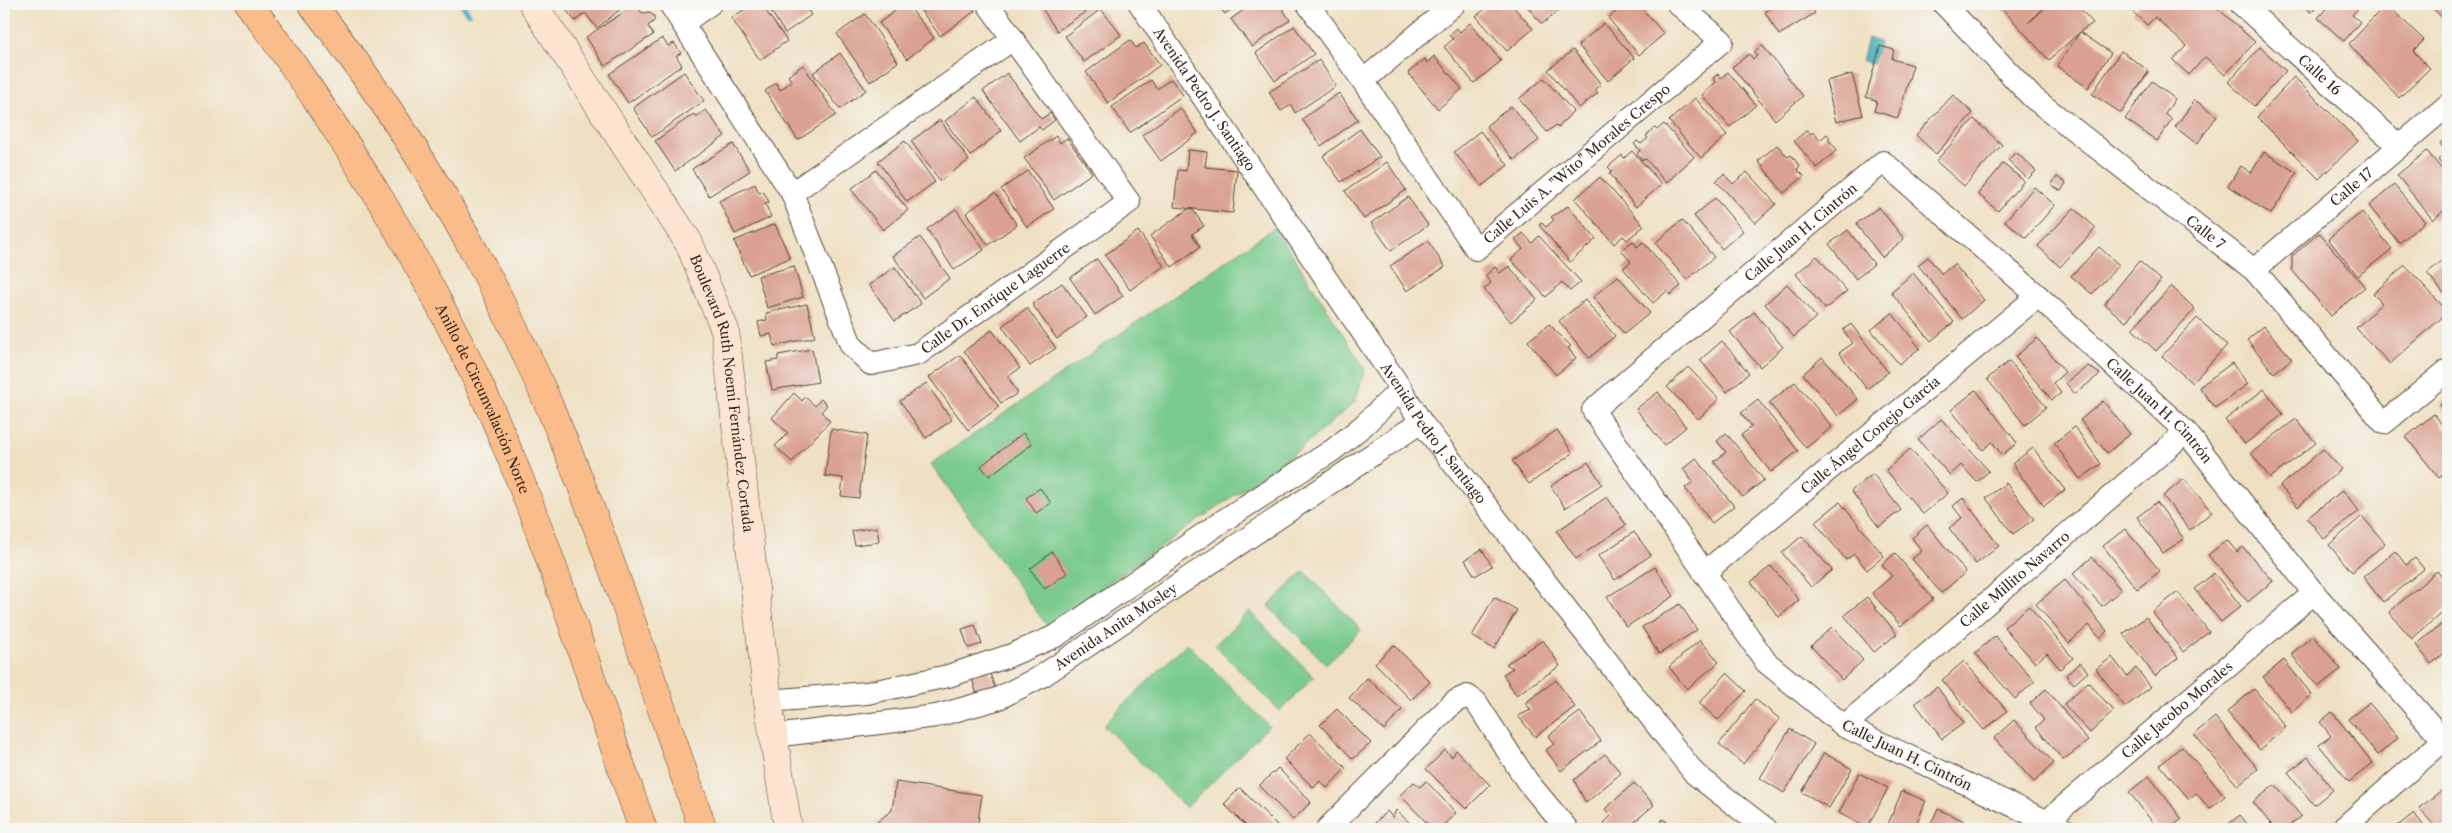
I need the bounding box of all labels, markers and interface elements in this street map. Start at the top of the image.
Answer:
street label: Avenida Pedro J. Santiago [1149,23,1260,174]
street label: Calle 16 [2294,51,2345,99]
street label: Calle Luis A. "Wito" Morales Crespo [1480,80,1674,248]
street label: Calle 17 [2326,164,2377,210]
street label: Calle Juan H. Cintrón [1741,179,1861,286]
street label: Calle 7 [2182,211,2229,253]
street label: Calle Dr. Enrique Laguerre [917,238,1074,358]
street label: Boulevard Ruth Noemí Fernández Cortada [686,252,757,534]
street label: Anillo de Circunvalación Norte [431,300,534,497]
street label: Calle Juan H. Cintrón [2102,354,2216,467]
street label: Avenida Pedro J. Santiago [1376,358,1490,507]
street label: Calle Ángel Conejo García [1797,372,1944,498]
street label: Calle Millito Navarro [1956,527,2073,632]
street label: Avenida Anita Mosley [1050,579,1181,675]
street label: Calle Jacobo Morales [2118,657,2236,763]
street label: Calle Juan H. Cintrón [1839,716,1975,794]

